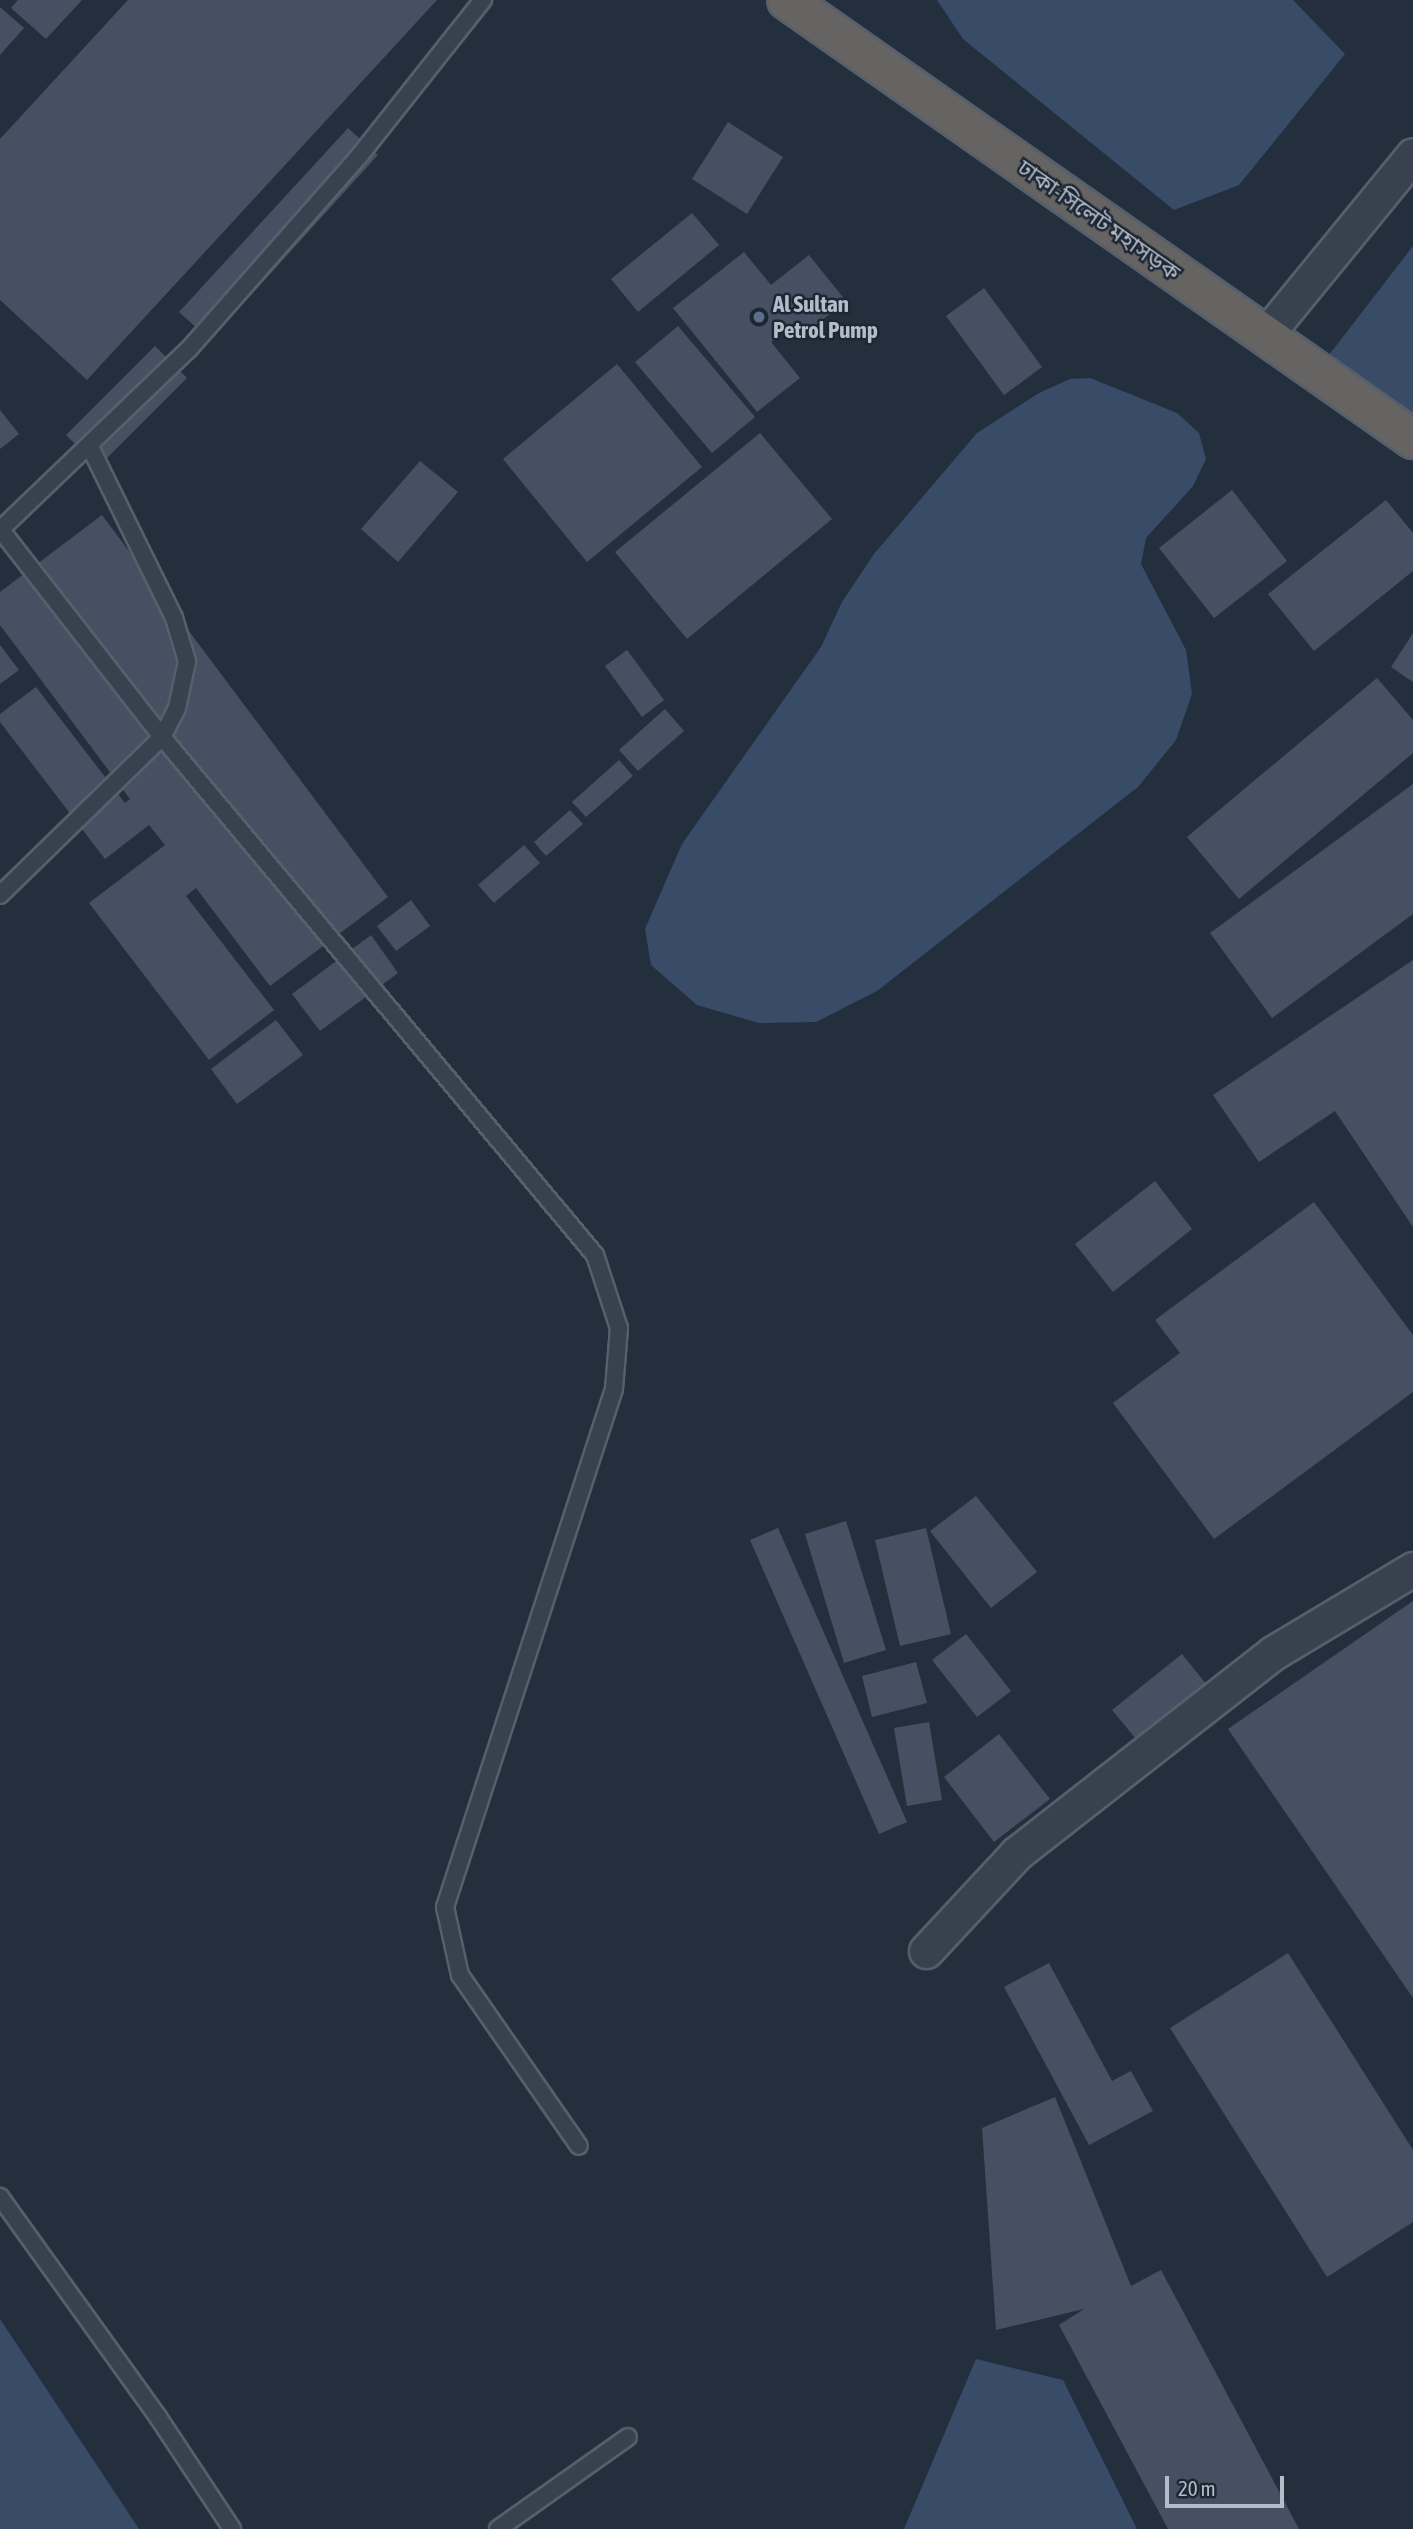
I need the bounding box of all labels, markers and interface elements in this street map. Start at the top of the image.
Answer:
street label: ঢাকা-সিলেট মহাসড়ক [1012,154,1186,286]
place label: Al Sultan Petrol Pump [773,290,878,344]
marker: Al Sultan Petrol Pump [751,309,767,325]
scale bar [1168,2462,1287,2506]
text: 20 m [1178,2476,1216,2500]

